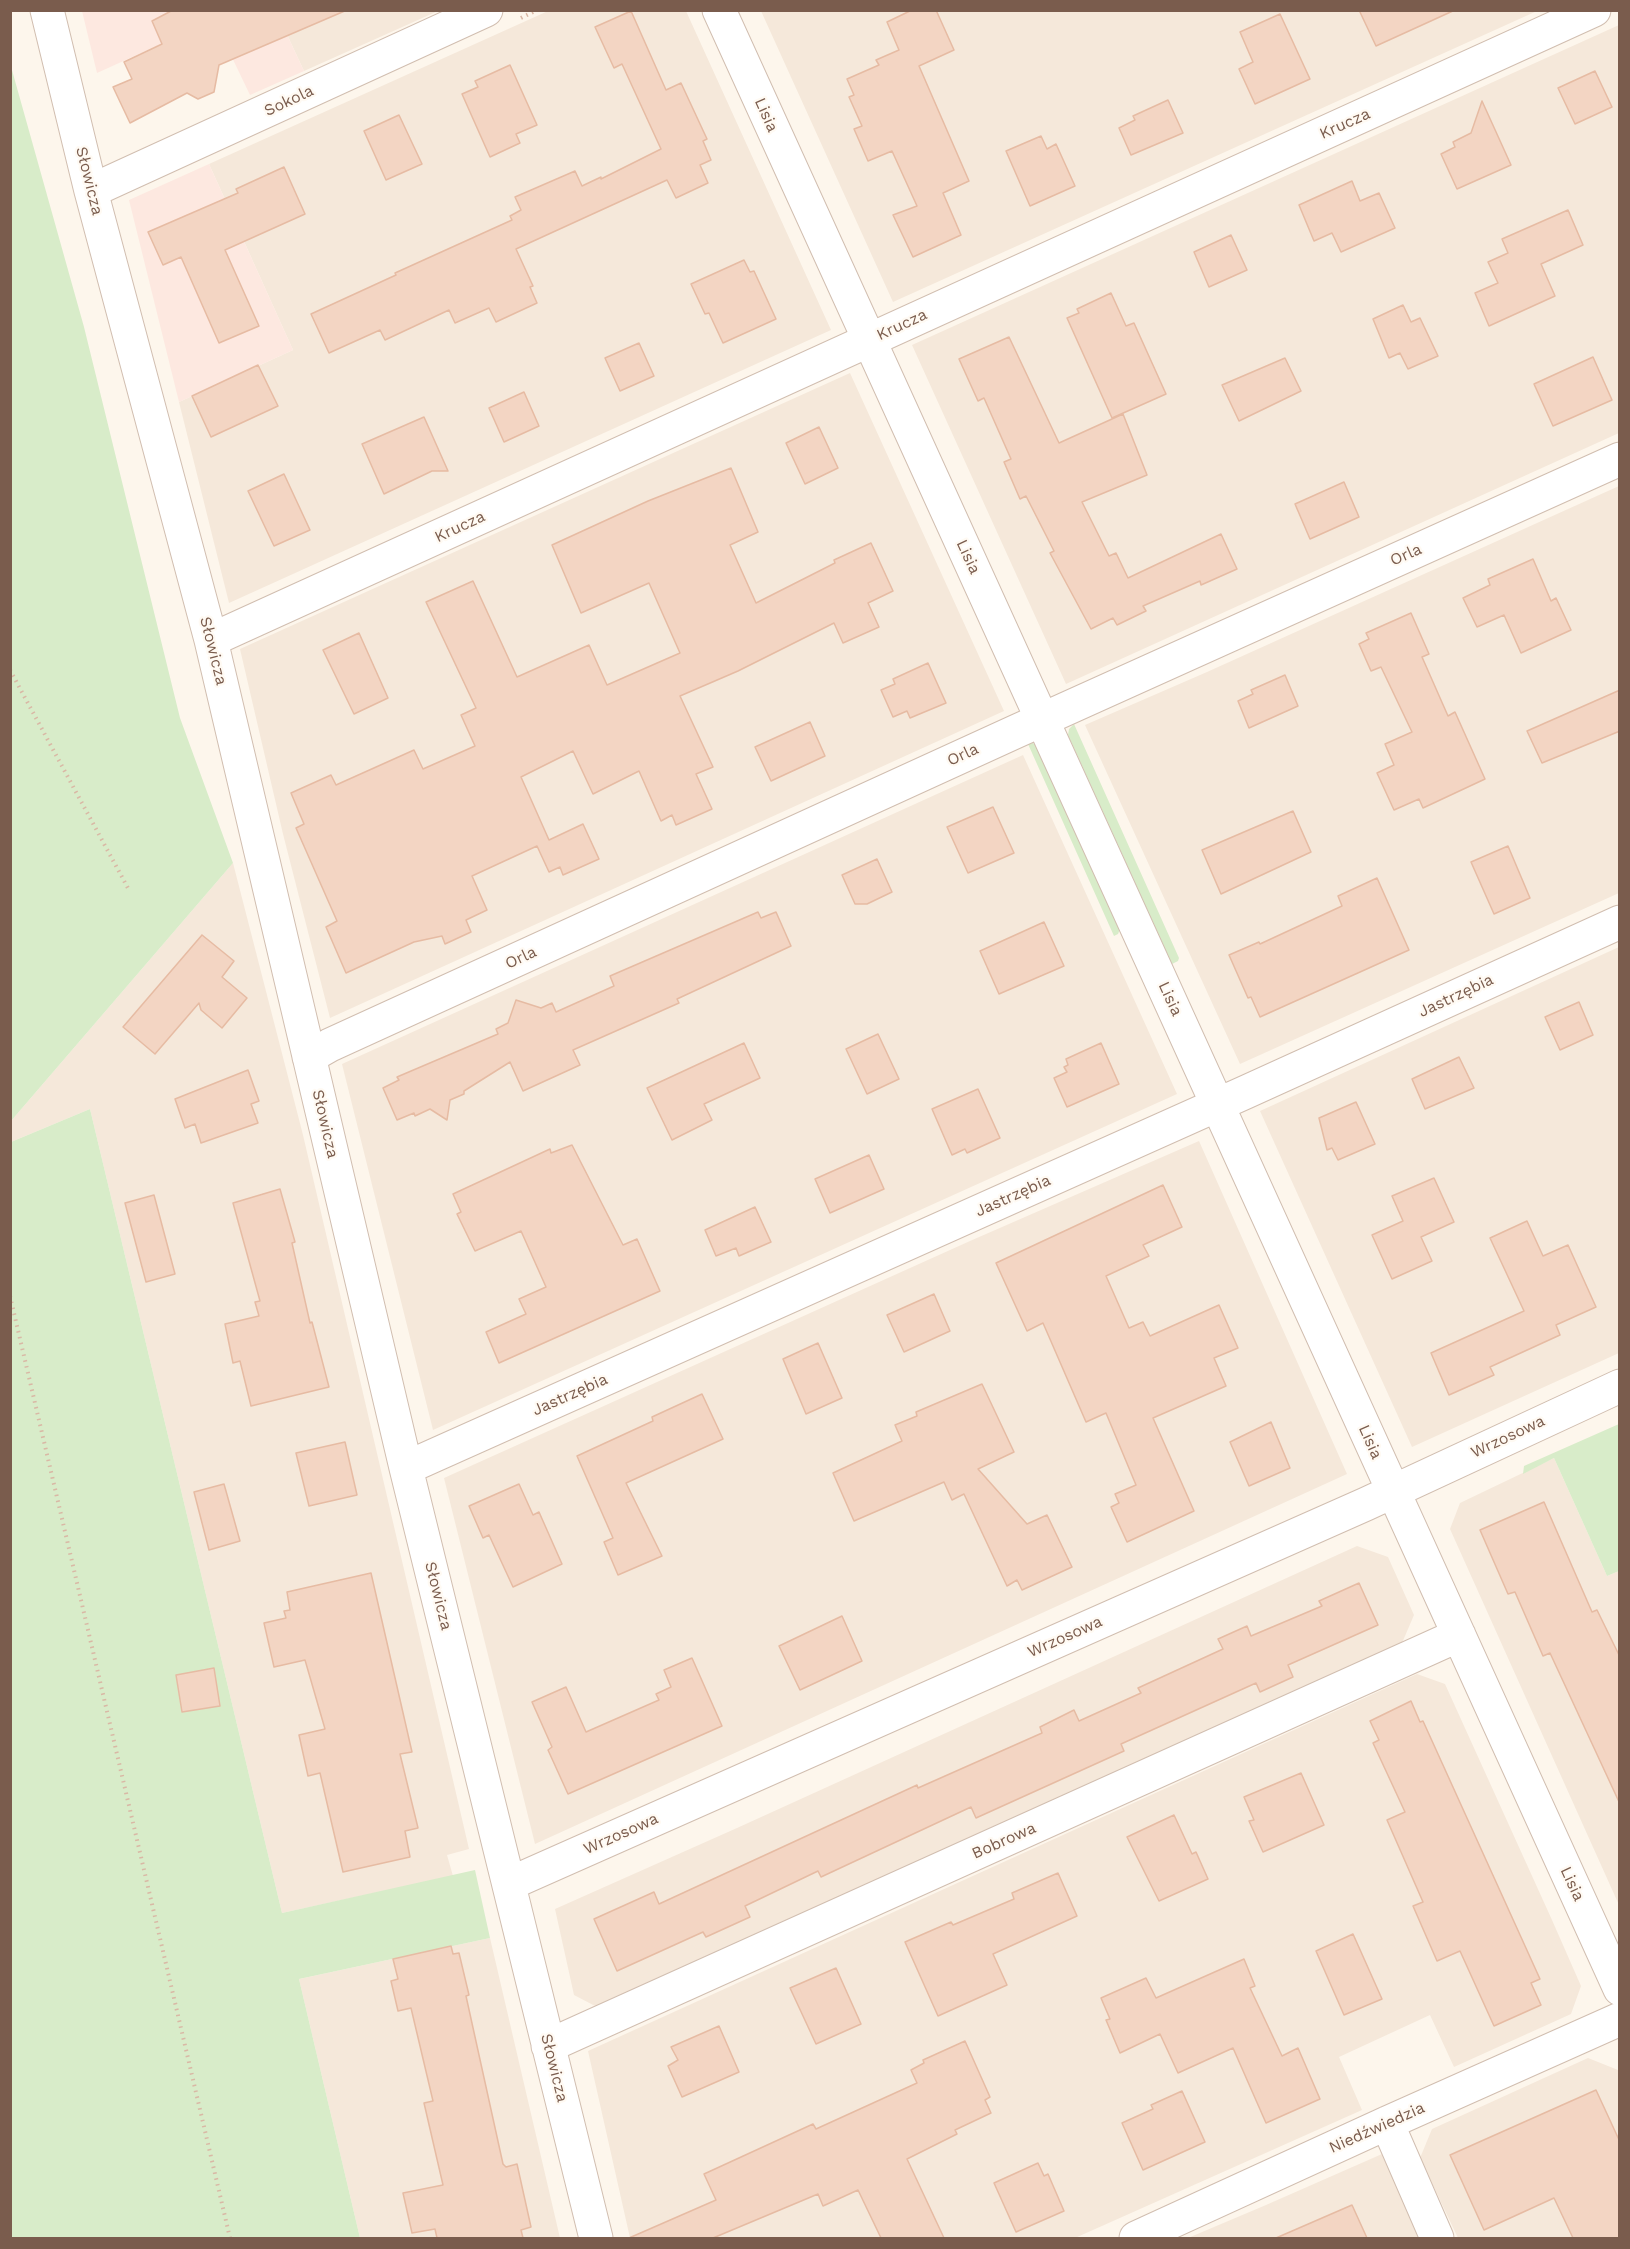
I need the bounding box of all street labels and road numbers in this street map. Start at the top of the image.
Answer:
street label: Sokola [261,81,317,121]
street label: Lisia [750,95,782,135]
street label: Krucza [1317,104,1373,144]
street label: Słowicza [71,145,107,217]
street label: Krucza [874,305,930,345]
street label: Krucza [432,507,488,547]
street label: Lisia [952,537,984,577]
street label: Orla [1387,540,1425,570]
street label: Słowicza [195,615,231,687]
street label: Orla [944,739,982,771]
street label: Orla [502,942,540,974]
street label: Jastrzębia [1415,970,1497,1022]
street label: Lisia [1154,979,1186,1019]
street label: Słowicza [308,1088,342,1160]
street label: Jastrzębia [972,1171,1054,1221]
street label: Jastrzębia [529,1370,611,1420]
street label: Wrzosowa [1468,1411,1548,1463]
street label: Lisia [1354,1422,1386,1462]
street label: Słowicza [420,1560,456,1632]
street label: Wrzosowa [1025,1612,1105,1662]
street label: Wrzosowa [581,1809,661,1859]
street label: Bobrowa [969,1818,1039,1864]
street label: Lisia [1556,1864,1588,1904]
street label: Słowicza [536,2032,572,2104]
street label: Niedźwiedzia [1326,2098,1428,2158]

